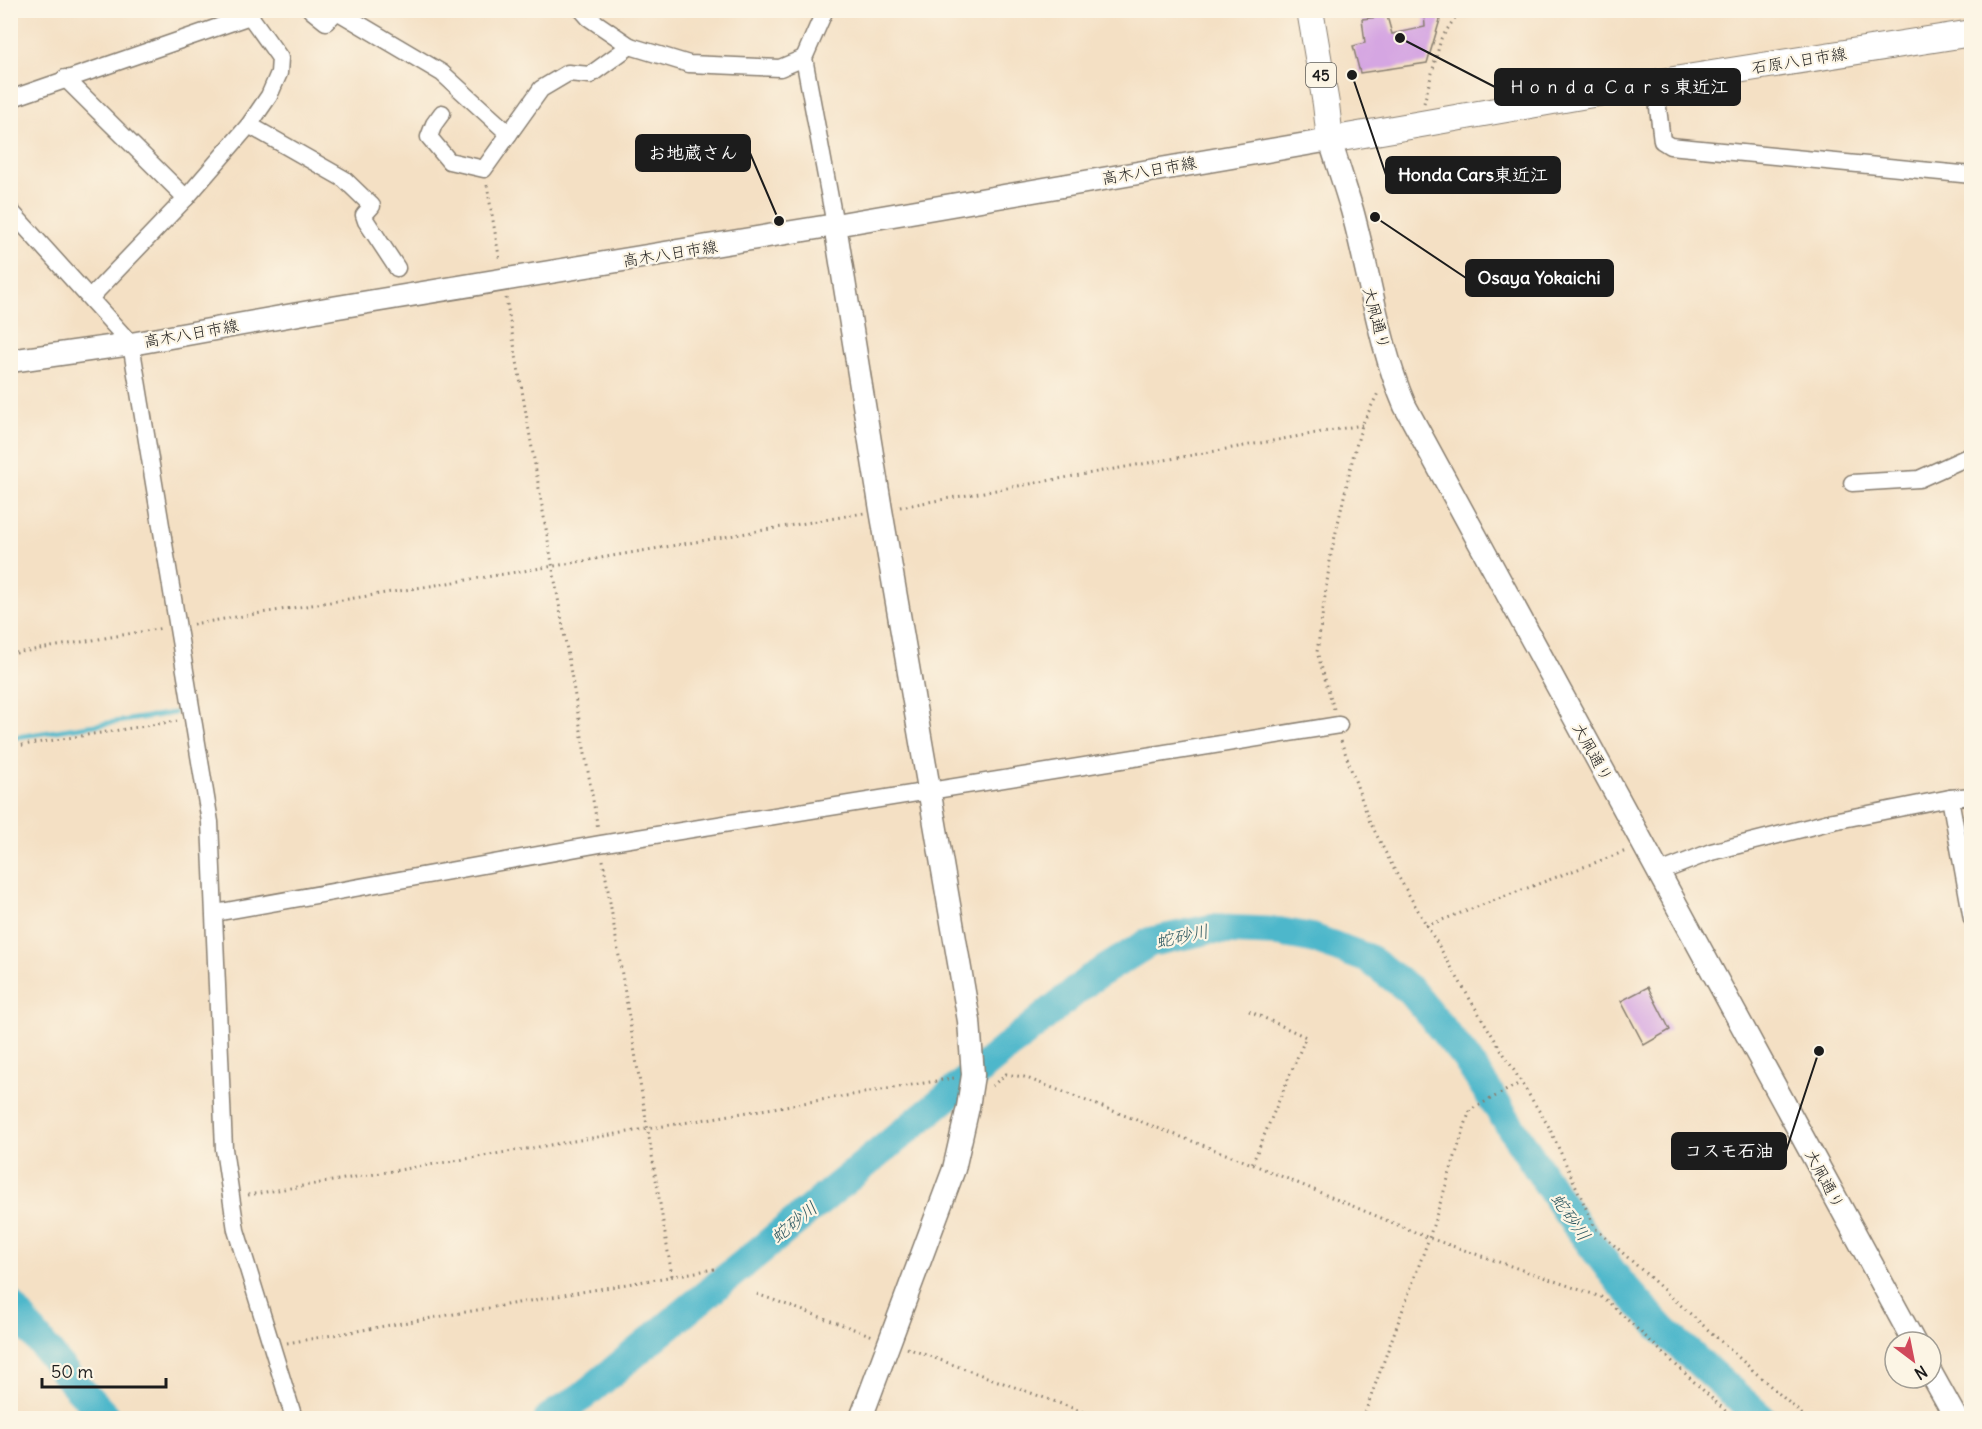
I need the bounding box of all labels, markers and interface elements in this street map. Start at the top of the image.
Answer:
street label: 石原八日市線 [1750,43,1848,77]
road number: 45 [1306,63,1336,87]
callout: Ｈｏｎｄａ Ｃａｒｓ東近江 [1495,69,1740,105]
text: Ｈｏｎｄａ Ｃａｒｓ東近江 [1508,75,1728,98]
callout: お地蔵さん [636,135,750,171]
text: お地蔵さん [648,141,738,164]
street label: 高木八日市線 [1100,152,1198,188]
callout: Honda Cars東近江 [1386,157,1560,193]
text: Honda Cars東近江 [1398,163,1548,186]
street label: 高木八日市線 [621,236,719,270]
callout: Osaya Yokaichi [1466,260,1613,296]
text: Osaya Yokaichi [1478,266,1600,289]
street label: 大凧通り [1359,284,1395,352]
street label: 高木八日市線 [142,315,240,351]
street label: 大凧通り [1569,719,1617,785]
water label: 蛇砂川 [1153,919,1211,953]
callout: コスモ石油 [1672,1133,1786,1169]
text: コスモ石油 [1684,1139,1774,1162]
street label: 大凧通り [1801,1146,1849,1212]
water label: 蛇砂川 [1546,1188,1596,1246]
water label: 蛇砂川 [766,1196,822,1248]
north arrow [1883,1330,1943,1390]
scale bar [42,1351,166,1389]
text: 50 m [51,1360,93,1383]
text: N [1911,1361,1931,1384]

